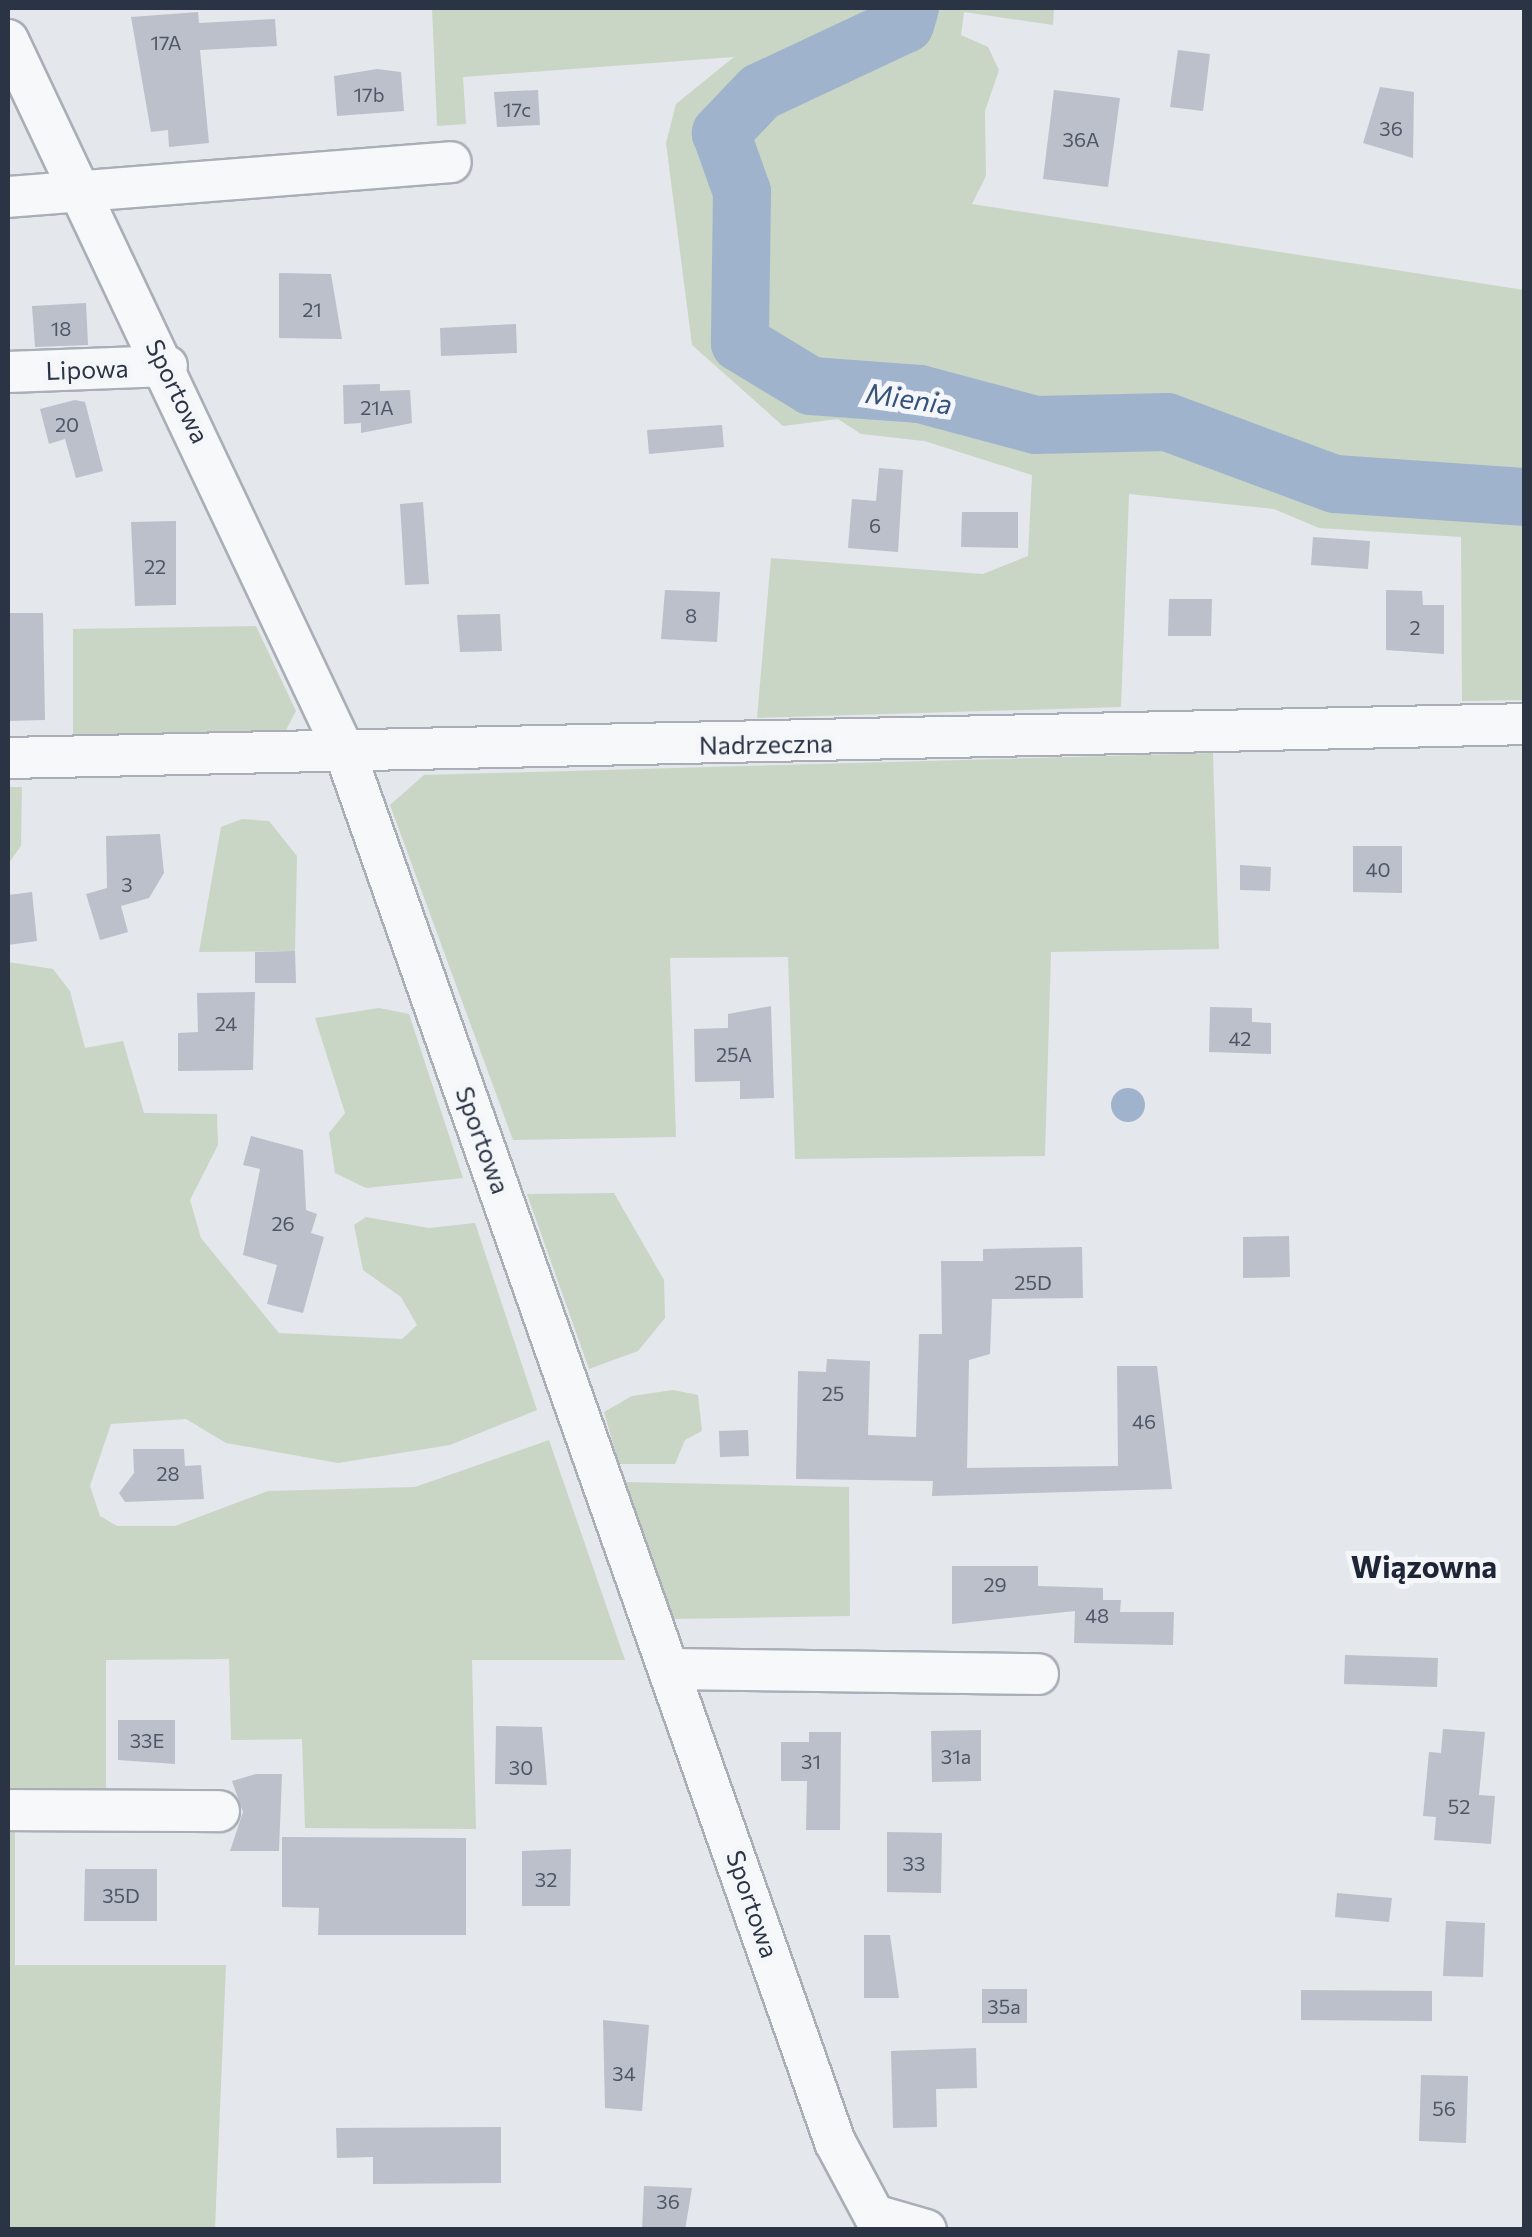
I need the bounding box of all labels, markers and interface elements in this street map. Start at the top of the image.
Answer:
house number: 17A [150,30,182,54]
house number: 17b [354,82,384,106]
house number: 17c [503,97,531,121]
house number: 36 [1379,116,1403,140]
house number: 36A [1063,127,1099,151]
house number: 21 [302,297,322,321]
house number: 18 [51,316,71,340]
street label: Sportowa [140,334,216,448]
street label: Lipowa [45,353,129,385]
water label: Mienia [864,375,954,421]
house number: 21A [360,395,394,419]
house number: 20 [55,412,79,436]
house number: 6 [869,513,881,537]
house number: 22 [144,554,166,578]
house number: 8 [685,603,697,627]
house number: 2 [1409,615,1421,639]
street label: Nadrzeczna [699,728,833,760]
house number: 40 [1365,857,1391,881]
house number: 3 [121,872,133,896]
house number: 24 [215,1011,237,1035]
house number: 42 [1229,1026,1251,1050]
house number: 25A [716,1042,752,1066]
street label: Sportowa [450,1082,516,1198]
house number: 26 [271,1211,295,1235]
house number: 25D [1014,1270,1052,1294]
house number: 25 [822,1381,844,1405]
house number: 46 [1132,1409,1156,1433]
house number: 28 [156,1461,180,1485]
district label: Wiązowna [1351,1548,1497,1584]
house number: 29 [983,1572,1007,1596]
house number: 48 [1085,1603,1109,1627]
house number: 33E [130,1728,164,1752]
house number: 31a [941,1744,971,1768]
house number: 31 [801,1749,821,1773]
house number: 30 [509,1755,533,1779]
house number: 52 [1448,1794,1470,1818]
street label: Sportowa [721,1846,785,1962]
house number: 33 [903,1851,925,1875]
house number: 32 [535,1867,557,1891]
house number: 35D [102,1883,140,1907]
house number: 35a [987,1994,1021,2018]
house number: 34 [612,2061,636,2085]
house number: 56 [1432,2096,1456,2120]
house number: 36 [656,2189,680,2213]

